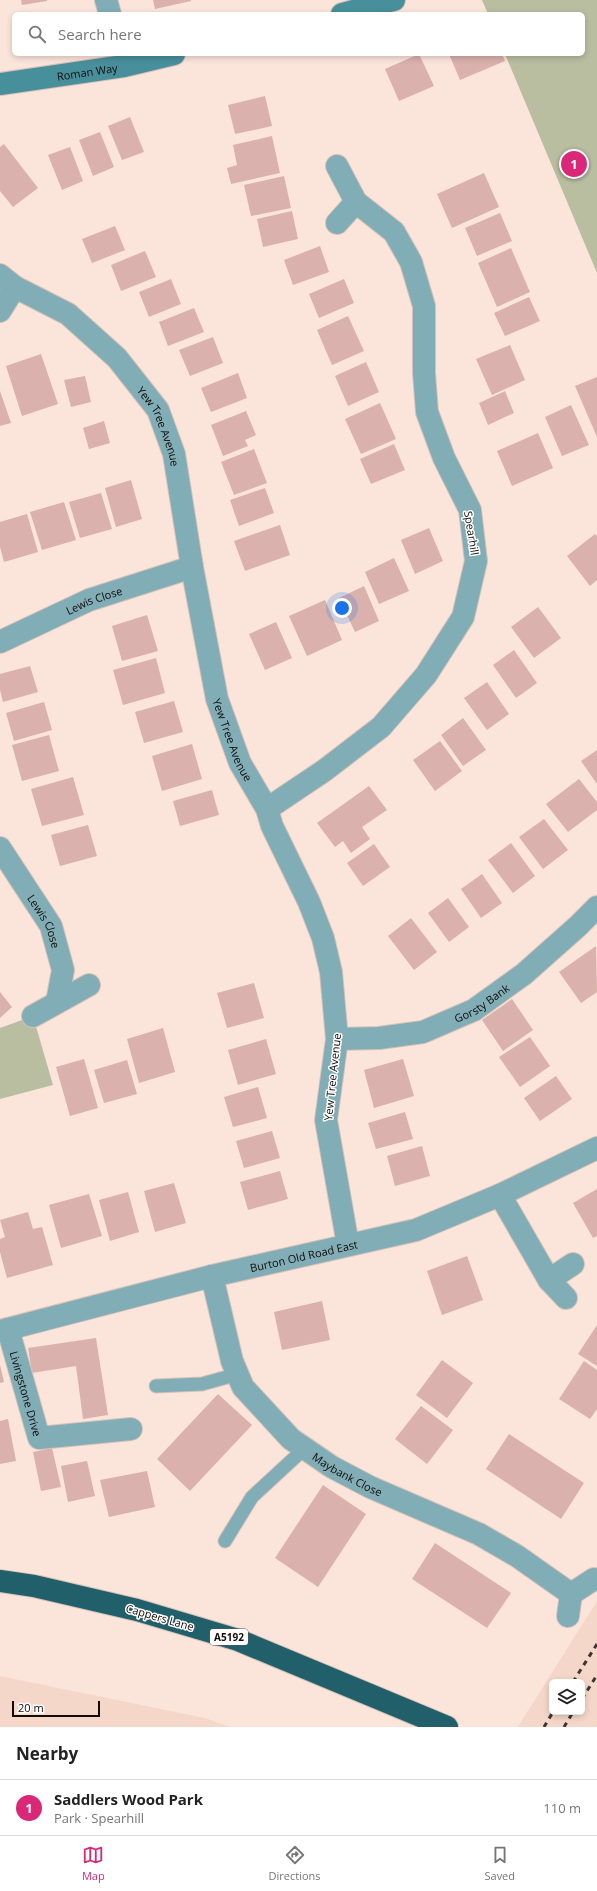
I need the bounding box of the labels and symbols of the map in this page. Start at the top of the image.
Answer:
street label: Roman Way [56,59,119,83]
pin: 1 [561,149,587,179]
street label: Yew Tree Avenue [134,383,183,467]
street label: Spearhill [461,510,483,556]
street label: Lewis Close [63,582,124,617]
your location [332,598,352,618]
street label: Yew Tree Avenue [210,696,256,784]
street label: Lewis Close [25,891,64,950]
street label: Gorsty Bank [452,980,512,1025]
street label: Yew Tree Avenue [320,1033,344,1121]
street label: Burton Old Road East [248,1236,359,1275]
street label: Livingstone Drive [7,1349,46,1438]
street label: Maybank Close [310,1449,385,1499]
street label: Cappers Lane [124,1600,196,1634]
road number: A5192 [210,1629,248,1645]
scale bar [12,1699,100,1718]

